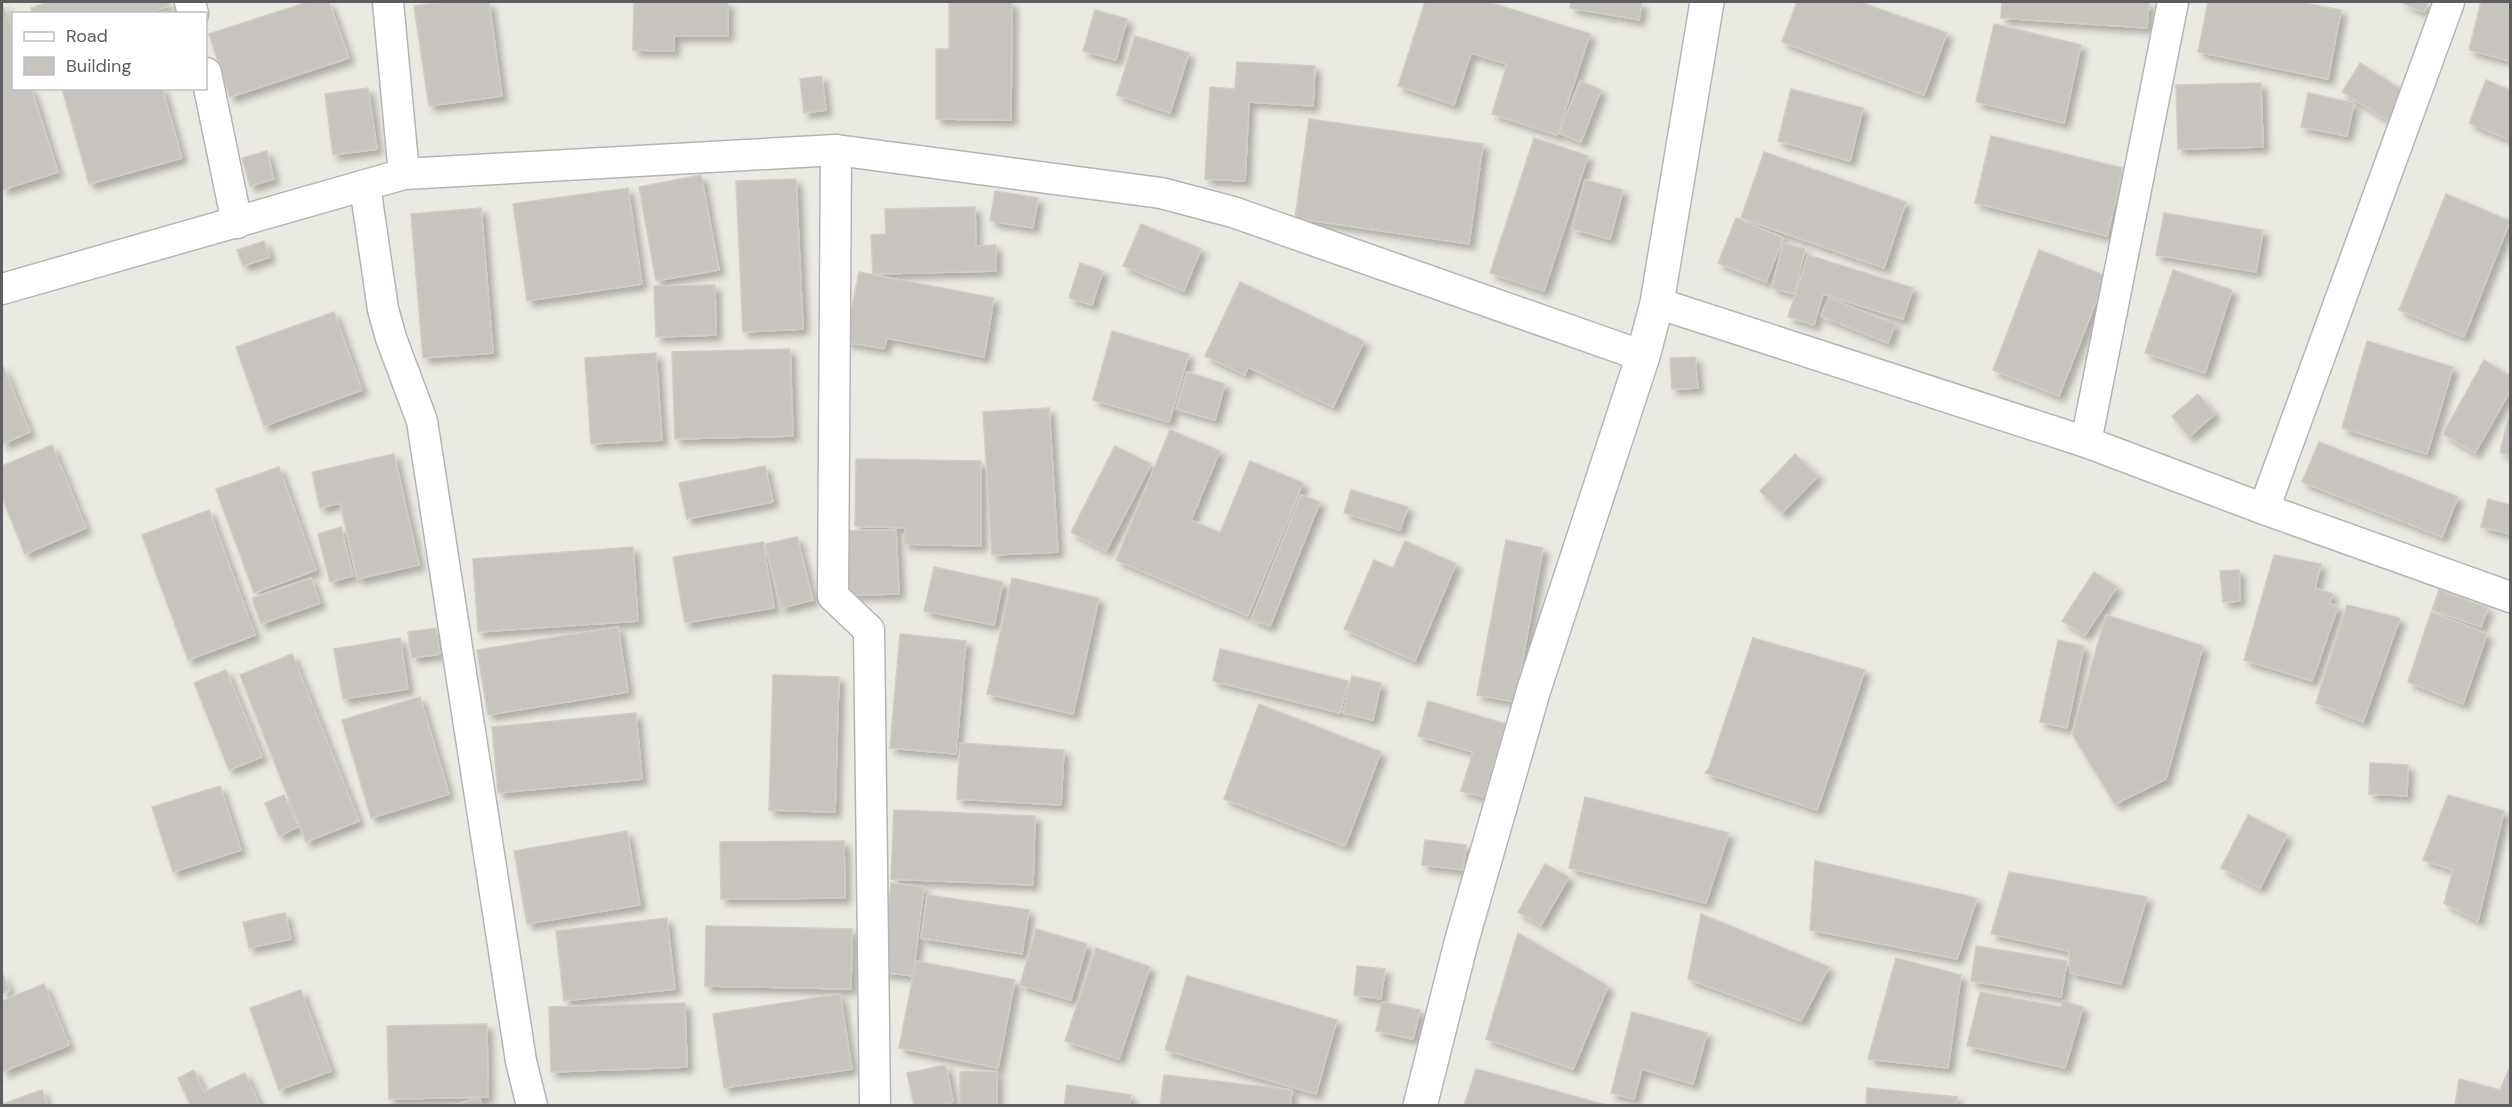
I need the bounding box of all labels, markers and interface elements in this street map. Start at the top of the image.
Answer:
legend [12,12,207,90]
text: Road [66,24,108,48]
text: Building [66,54,131,78]

